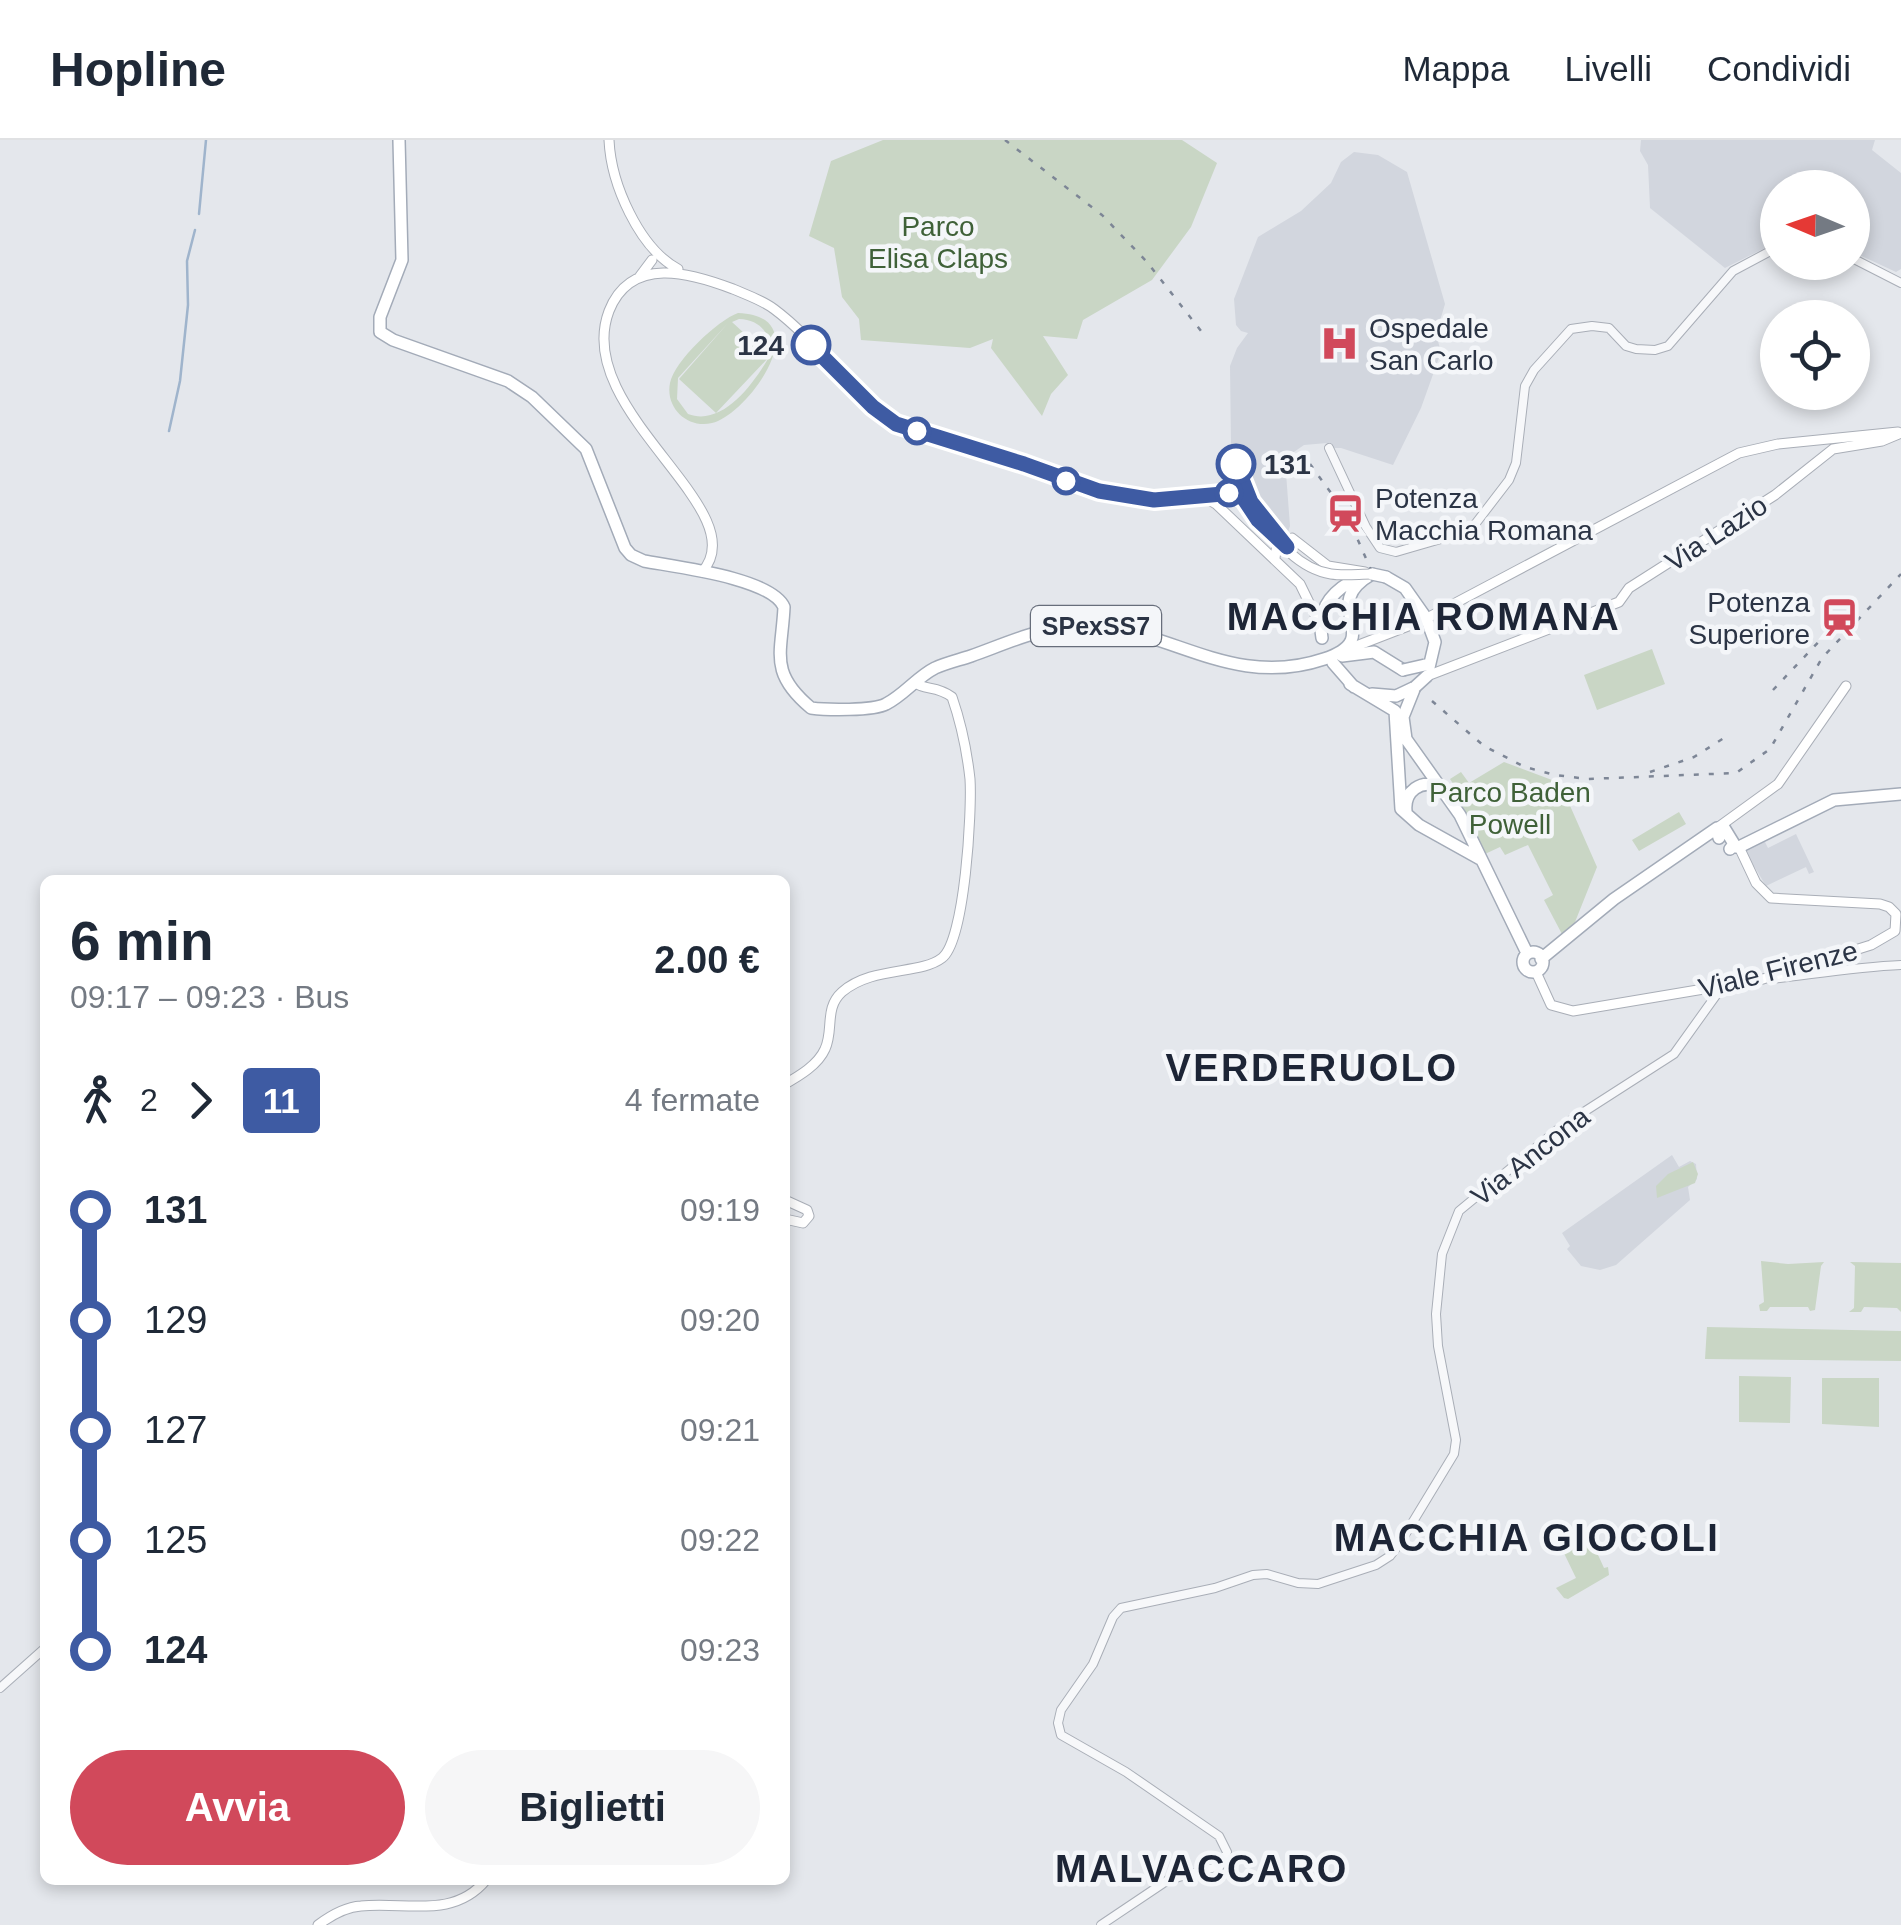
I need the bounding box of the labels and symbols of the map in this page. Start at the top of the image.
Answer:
north arrow [1760,170,1870,280]
park label: Parco Elisa Claps [868,211,1008,274]
place label: Ospedale San Carlo [1369,313,1494,376]
hospital icon: Ospedale San Carlo [1318,323,1360,365]
marker: 124 [792,326,830,364]
place label: 124 [737,330,784,361]
unlabelled marker [904,418,930,444]
marker: 131 [1217,445,1255,483]
place label: 131 [1264,449,1311,480]
unlabelled marker [1053,468,1079,494]
unlabelled marker [1216,480,1242,506]
place label: Potenza Macchia Romana [1375,483,1593,546]
street label: Via Lazio [1660,489,1773,578]
station icon: Potenza Macchia Romana [1324,493,1366,535]
place label: Potenza Superiore [1689,587,1810,650]
district label: MACCHIA ROMANA [1227,596,1621,638]
station icon: Potenza Superiore [1819,597,1861,639]
road number: SPexSS7 [1031,606,1161,646]
park label: Parco Baden Powell [1429,777,1591,840]
street label: Viale Firenze [1695,935,1861,1004]
district label: VERDERUOLO [1165,1047,1459,1089]
street label: Via Ancona [1465,1100,1596,1212]
district label: MACCHIA GIOCOLI [1334,1517,1720,1559]
district label: MALVACCARO [1055,1848,1349,1890]

